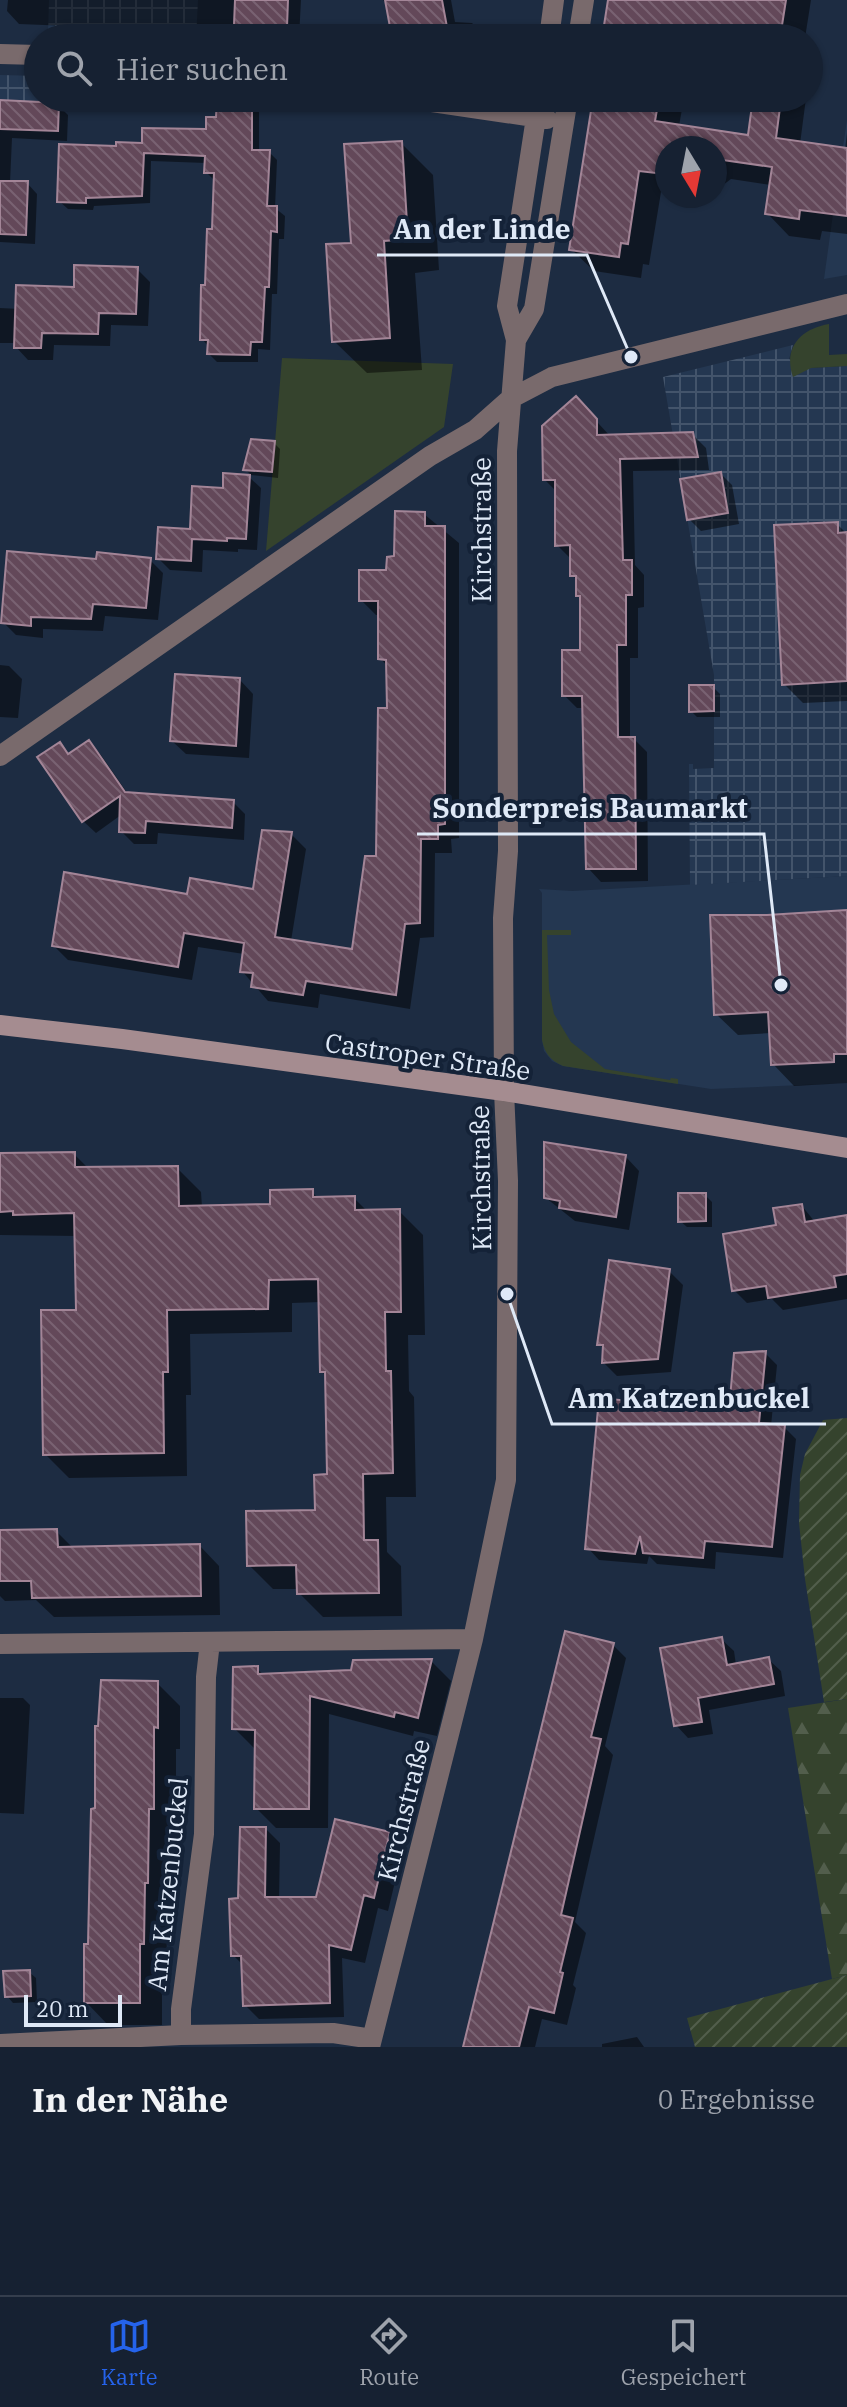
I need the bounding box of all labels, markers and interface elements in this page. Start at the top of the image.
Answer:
search box [24,24,823,112]
icon: search [52,46,96,90]
text: Hier suchen [116,49,288,88]
north arrow [655,136,727,208]
callout: An der Linde [377,203,587,255]
text: An der Linde [393,210,571,247]
street label: Kirchstraße [464,457,498,603]
callout: Sonderpreis Baumarkt [417,782,764,834]
text: Sonderpreis Baumarkt [432,789,748,826]
street label: Castroper Straße [323,1025,533,1087]
street label: Kirchstraße [462,1105,498,1251]
callout: Am Katzenbuckel [552,1372,826,1424]
text: Am Katzenbuckel [568,1379,810,1416]
street label: Kirchstraße [369,1735,437,1885]
street label: Am Katzenbuckel [139,1775,195,1993]
scale bar [24,1991,122,2027]
text: 20 m [36,1994,88,2023]
text: In der Nähe [32,2077,228,2121]
text: 0 Ergebnisse [658,2082,815,2116]
tab: Karte [101,2314,158,2391]
tab: Route [359,2314,419,2391]
tab: Gespeichert [621,2314,746,2391]

